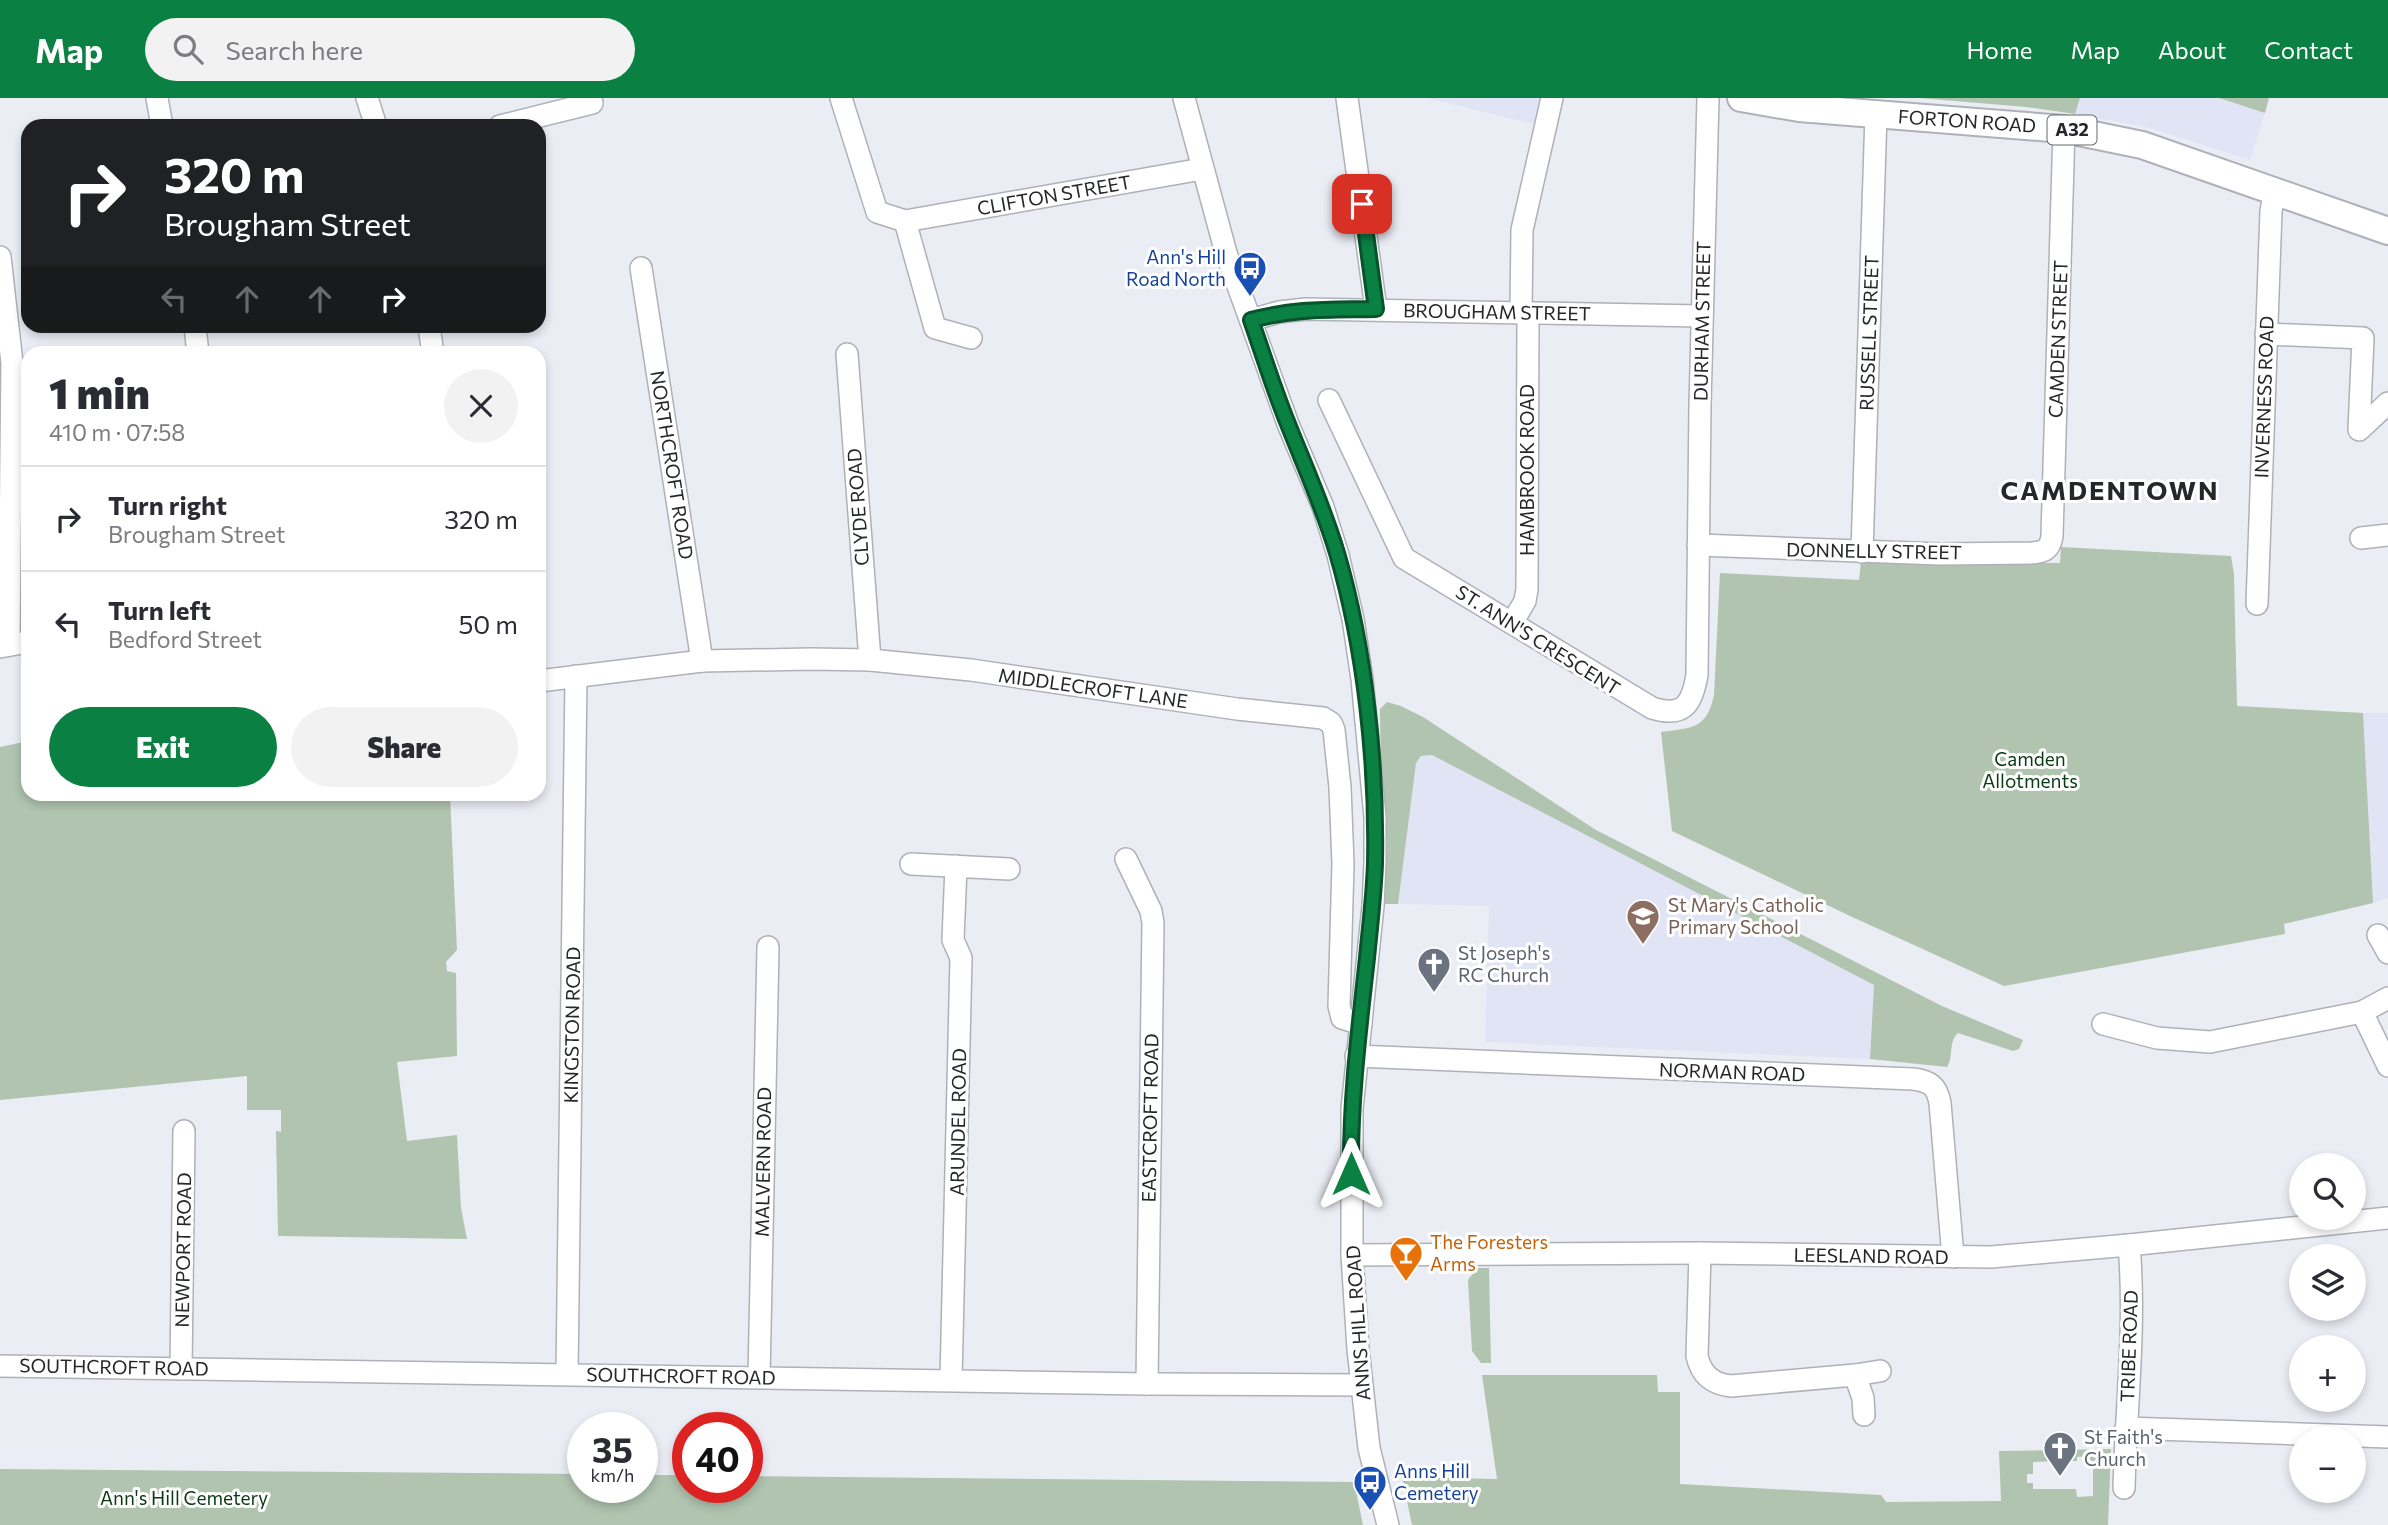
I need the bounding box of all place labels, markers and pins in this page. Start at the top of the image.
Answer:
pin [1332,174,1392,234]
place label: Ann's Hill Road North [1126,245,1226,290]
bus stop icon: Ann's Hill Road North [1231,249,1269,298]
place label: St Mary's Catholic Primary School [1668,893,1824,938]
school or university icon: St Mary's Catholic Primary School [1624,897,1662,946]
place label: St Joseph's RC Church [1458,941,1550,986]
church icon: St Joseph's RC Church [1415,945,1453,994]
place label: The Foresters Arms [1430,1230,1548,1275]
bar icon: The Foresters Arms [1387,1234,1425,1283]
place label: St Faith's Church [2084,1425,2163,1470]
church icon: St Faith's Church [2041,1429,2079,1478]
place label: Anns Hill Cemetery [1394,1459,1479,1504]
bus stop icon: Anns Hill Cemetery [1351,1463,1389,1512]

